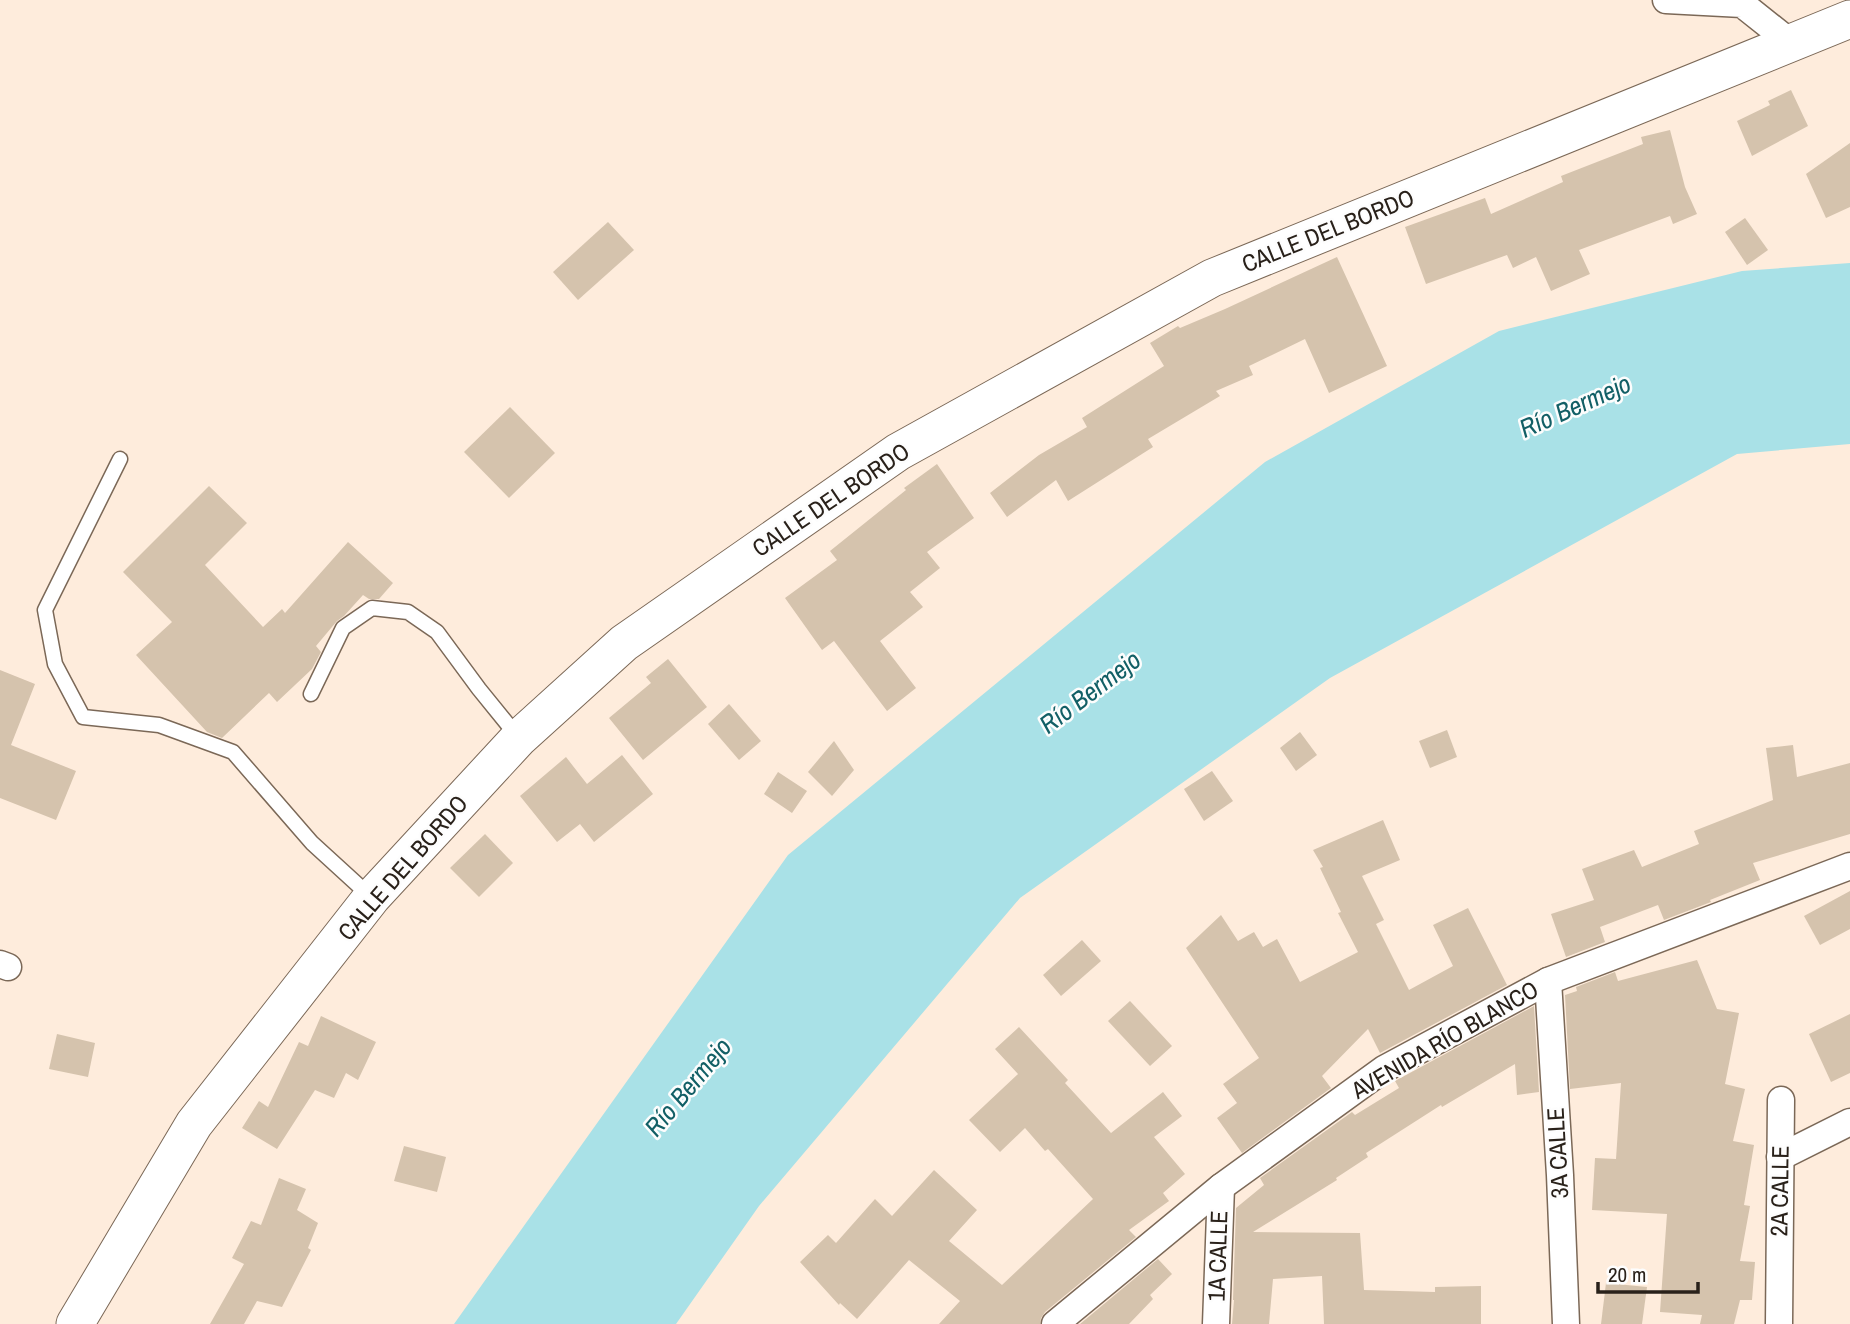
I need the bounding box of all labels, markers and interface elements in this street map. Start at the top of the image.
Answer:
street label: CALLE DEL BORDO [1237,181,1418,279]
water label: Río Bermejo [1514,365,1636,446]
street label: CALLE DEL BORDO [746,435,915,564]
water label: Río Bermejo [1032,642,1148,741]
street label: CALLE DEL BORDO [330,788,474,947]
street label: AVENIDA RÍO BLANCO [1344,973,1544,1106]
water label: Río Bermejo [636,1030,739,1143]
street label: 3A CALLE [1539,1107,1575,1199]
street label: 2A CALLE [1762,1145,1796,1237]
street label: 1A CALLE [1199,1210,1235,1302]
scale bar [1598,1250,1698,1294]
text: 20 m [1608,1260,1646,1289]

